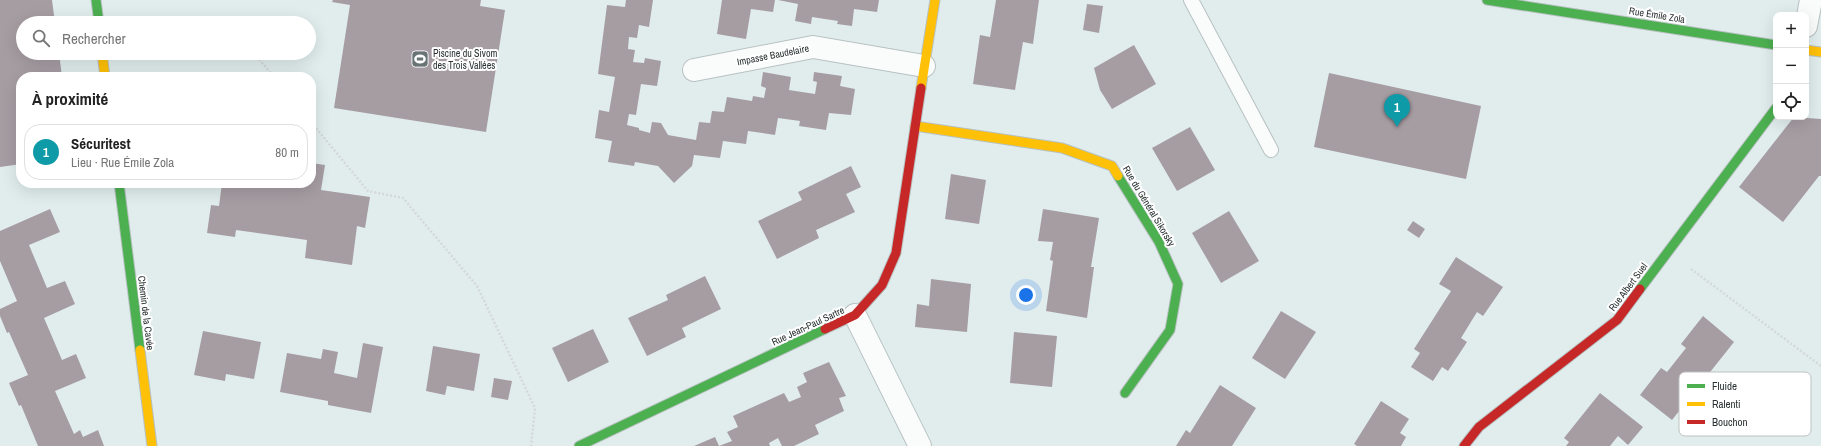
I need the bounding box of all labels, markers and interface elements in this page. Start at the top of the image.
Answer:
street label: Rue Émile Zola [1628,4,1686,26]
map controls [1773,12,1809,120]
button: + [1773,12,1809,48]
search box [16,16,316,60]
icon: search [30,27,52,49]
text: Rechercher [62,28,126,49]
street label: Impasse Baudelaire [736,42,810,68]
place label: Piscine du Sivom des Trois Vallées [433,47,497,72]
button: − [1773,48,1809,84]
sports icon: Piscine du Sivom des Trois Vallées [410,49,430,69]
button: locate [1773,84,1809,120]
text: À proximité [32,87,108,110]
pin: 1 [1384,94,1410,127]
text: Sécuritest [71,133,130,154]
text: 1 [43,144,49,161]
text: 80 m [275,144,299,161]
text: Lieu · Rue Émile Zola [71,154,174,171]
street label: Rue du Général Sikorsky [1120,163,1179,249]
street label: Rue Albert Suel [1606,260,1650,314]
street label: Chemin de la Cavée [135,275,157,351]
your location [1016,285,1036,305]
street label: Rue Jean-Paul Sartre [770,303,847,349]
legend [1679,372,1811,436]
text: Fluide [1712,379,1737,393]
text: Ralenti [1712,397,1741,411]
text: Bouchon [1712,415,1748,429]

